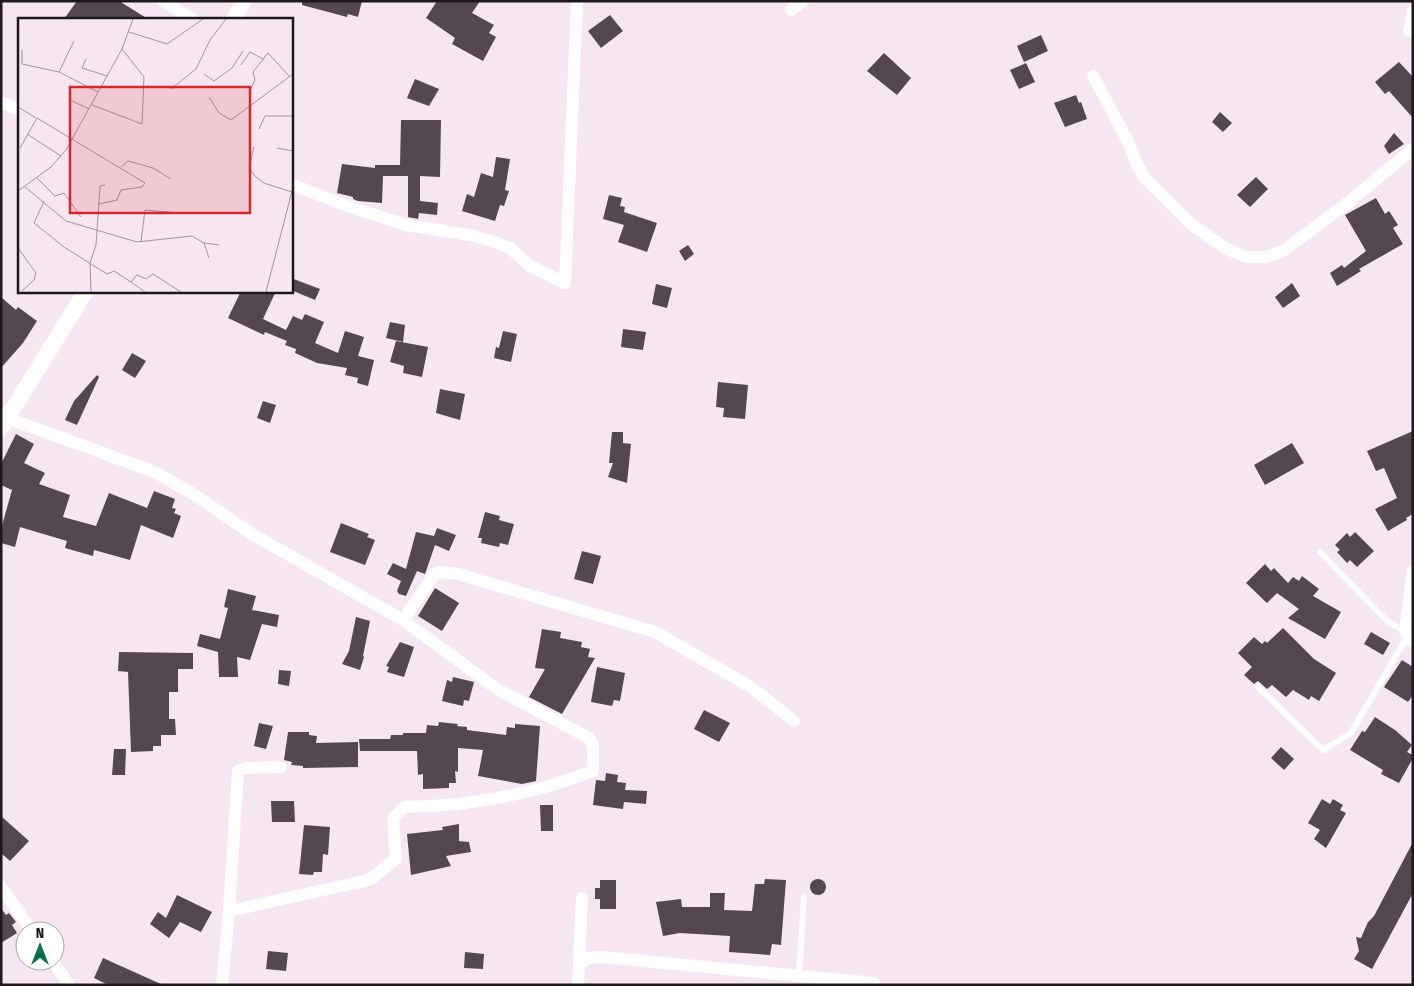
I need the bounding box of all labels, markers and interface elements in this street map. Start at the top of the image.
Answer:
inset map [18,18,292,292]
north arrow [15,921,65,971]
text: N [36,925,44,942]

